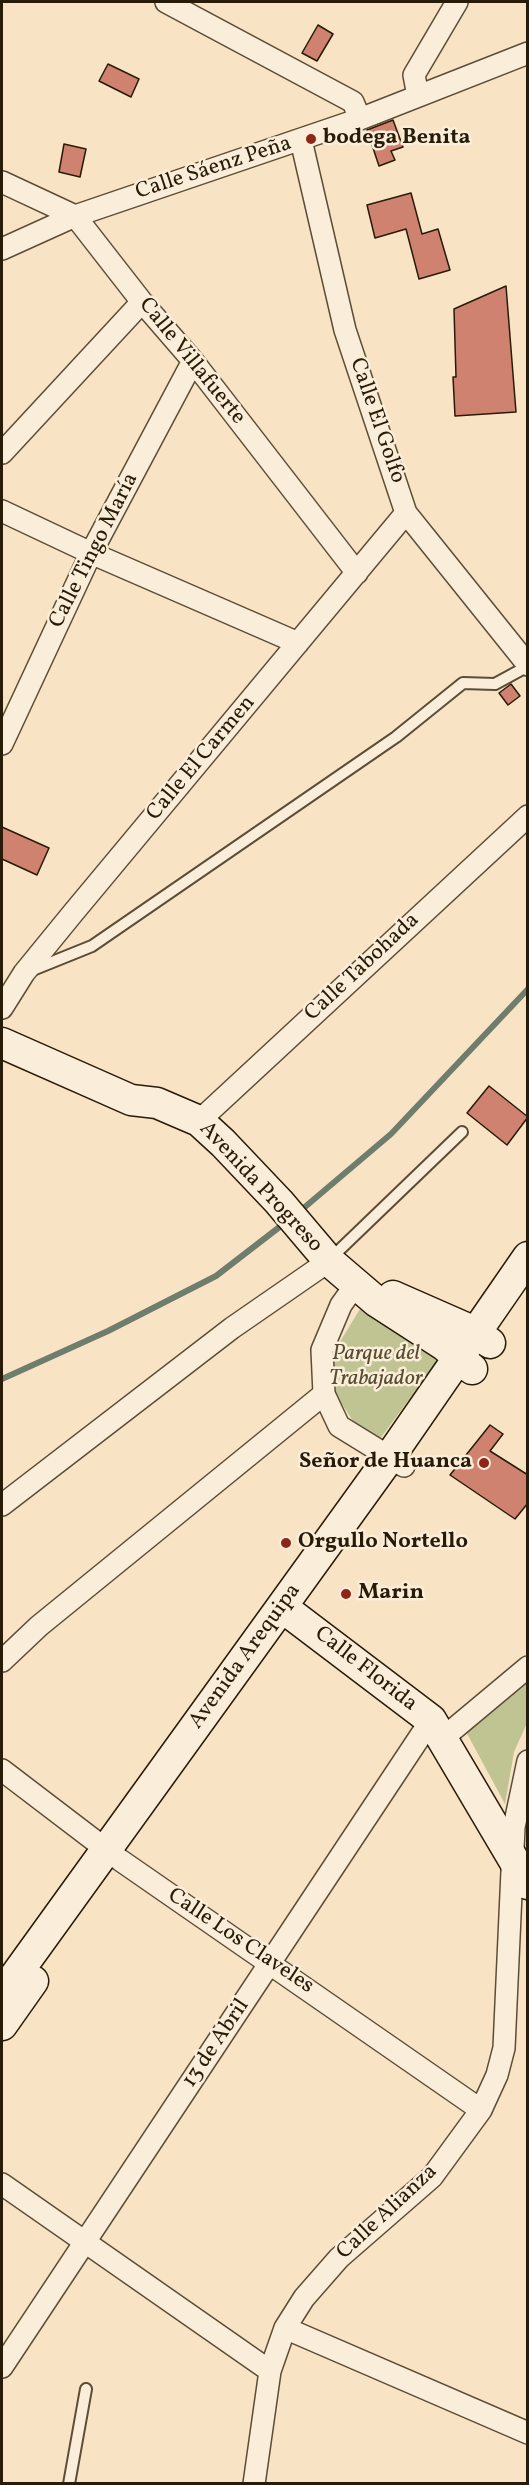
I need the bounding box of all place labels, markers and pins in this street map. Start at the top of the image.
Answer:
place label: bodega Benita [323,126,470,152]
marker: bodega Benita [304,132,318,146]
place label: Señor de Huanca [299,1450,472,1476]
marker: Señor de Huanca [477,1456,491,1470]
place label: Orgullo Nortello [298,1530,468,1556]
marker: Orgullo Nortello [279,1536,293,1550]
place label: Marin [358,1581,424,1607]
marker: Marin [339,1587,353,1601]

